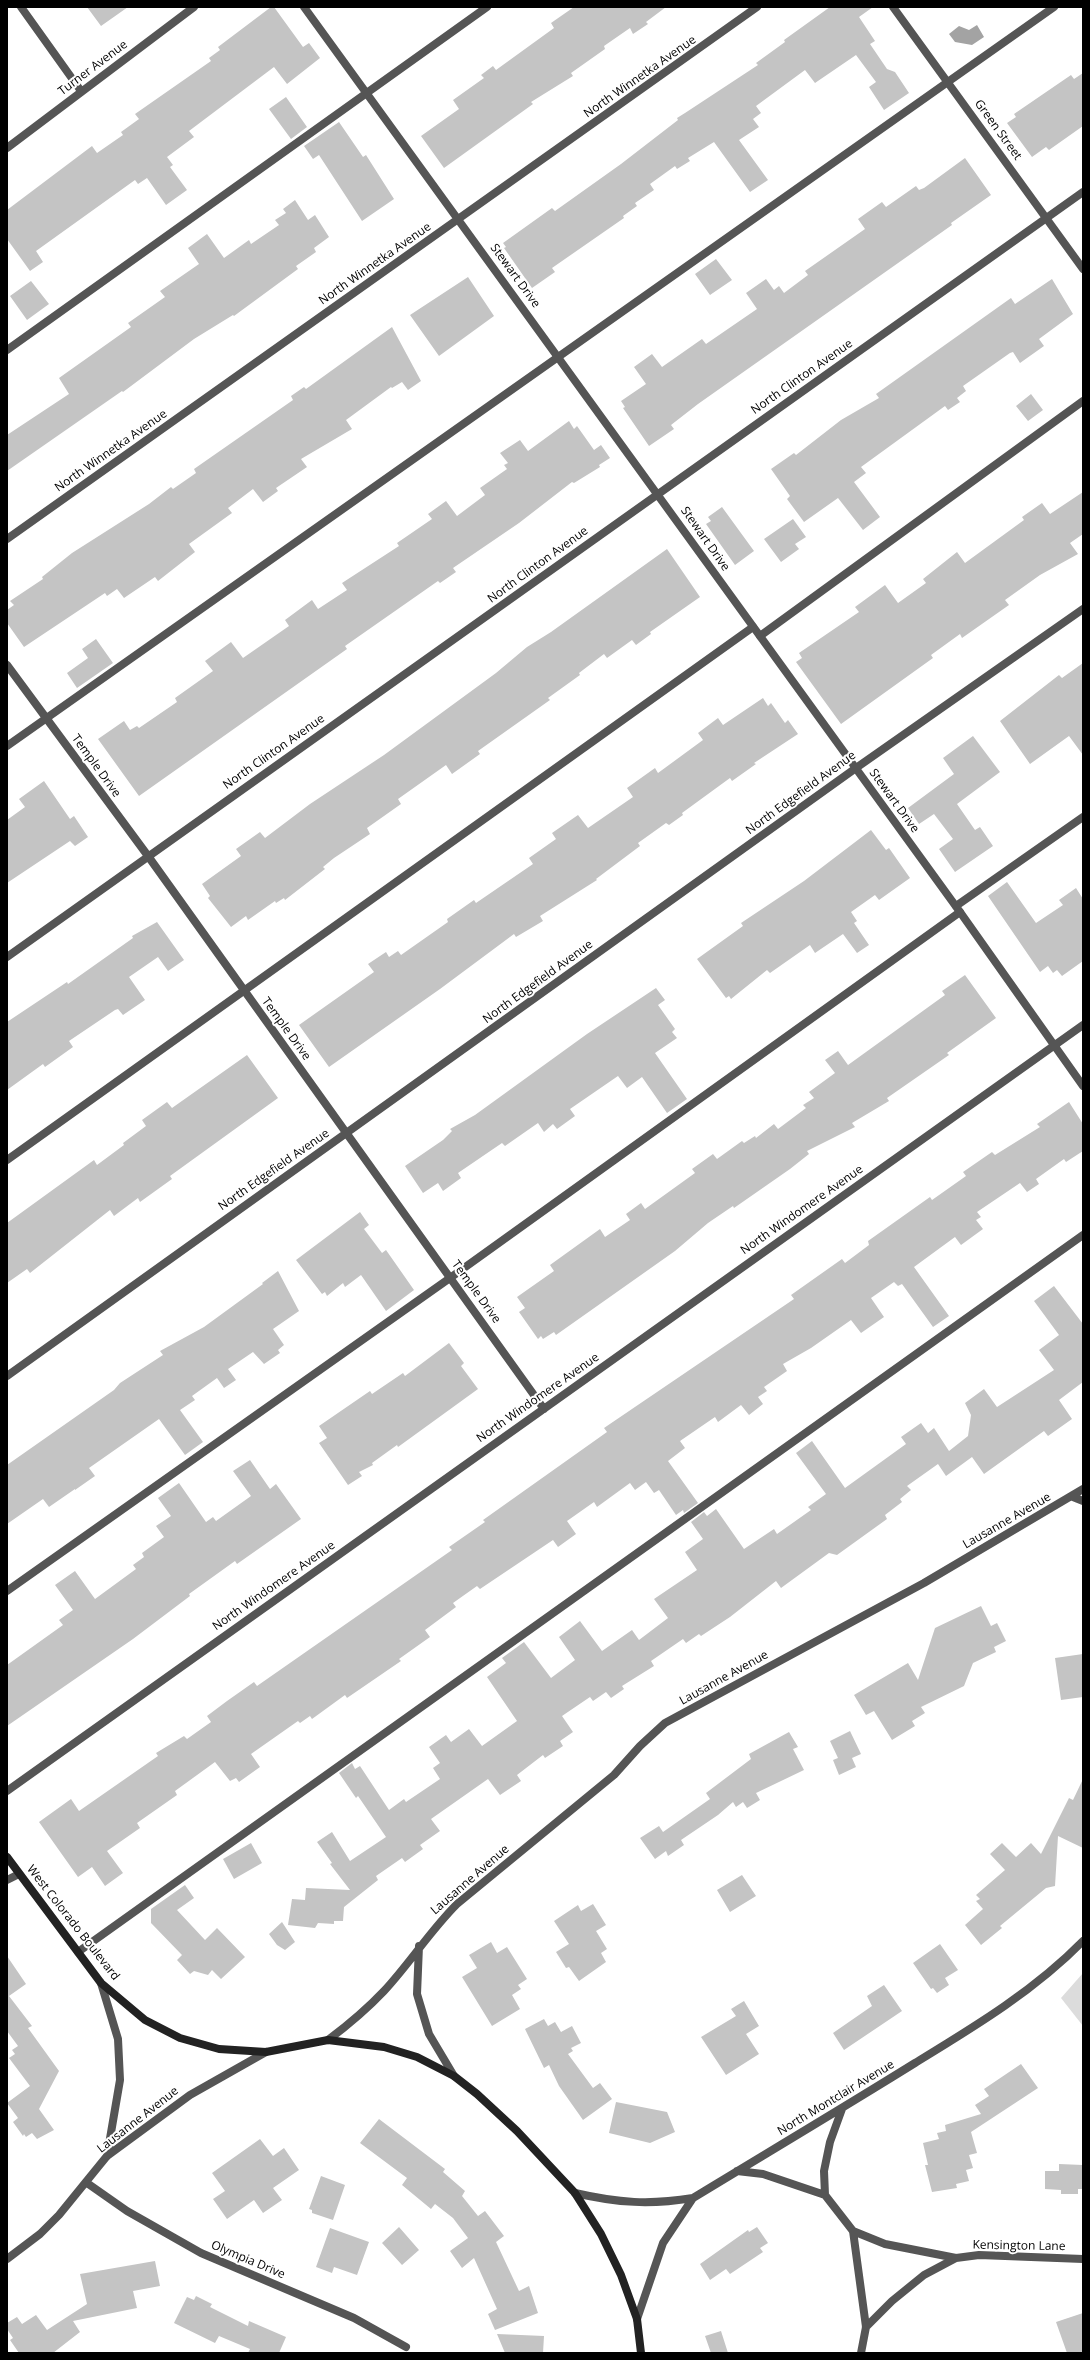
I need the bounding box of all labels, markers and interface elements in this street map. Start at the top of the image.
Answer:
street label: North Winnetka Avenue [581,33,699,121]
street label: Turner Avenue [56,37,130,99]
street label: Green Street [971,97,1025,163]
street label: North Winnetka Avenue [316,220,434,308]
street label: Stewart Drive [487,241,543,311]
street label: North Clinton Avenue [748,337,856,417]
street label: North Winnetka Avenue [52,407,170,495]
street label: Stewart Drive [678,504,732,574]
street label: North Clinton Avenue [485,524,591,606]
street label: North Clinton Avenue [220,712,328,792]
street label: Temple Drive [68,732,124,800]
street label: North Edgefield Avenue [743,748,859,838]
street label: Stewart Drive [866,766,922,836]
street label: North Edgefield Avenue [480,937,596,1027]
street label: Temple Drive [258,995,314,1063]
street label: North Edgefield Avenue [216,1126,332,1214]
street label: North Windomere Avenue [738,1162,866,1258]
street label: Temple Drive [448,1258,504,1326]
street label: North Windomere Avenue [474,1350,602,1446]
street label: Lausanne Avenue [961,1490,1053,1552]
street label: North Windomere Avenue [210,1538,338,1634]
street label: Lausanne Avenue [677,1648,771,1708]
street label: Lausanne Avenue [428,1842,512,1918]
street label: West Colorado Boulevard [24,1863,122,1983]
street label: North Montclair Avenue [775,2057,897,2139]
street label: Lausanne Avenue [95,2084,181,2156]
street label: Olympia Drive [209,2238,287,2282]
street label: Kensington Lane [972,2238,1066,2254]

